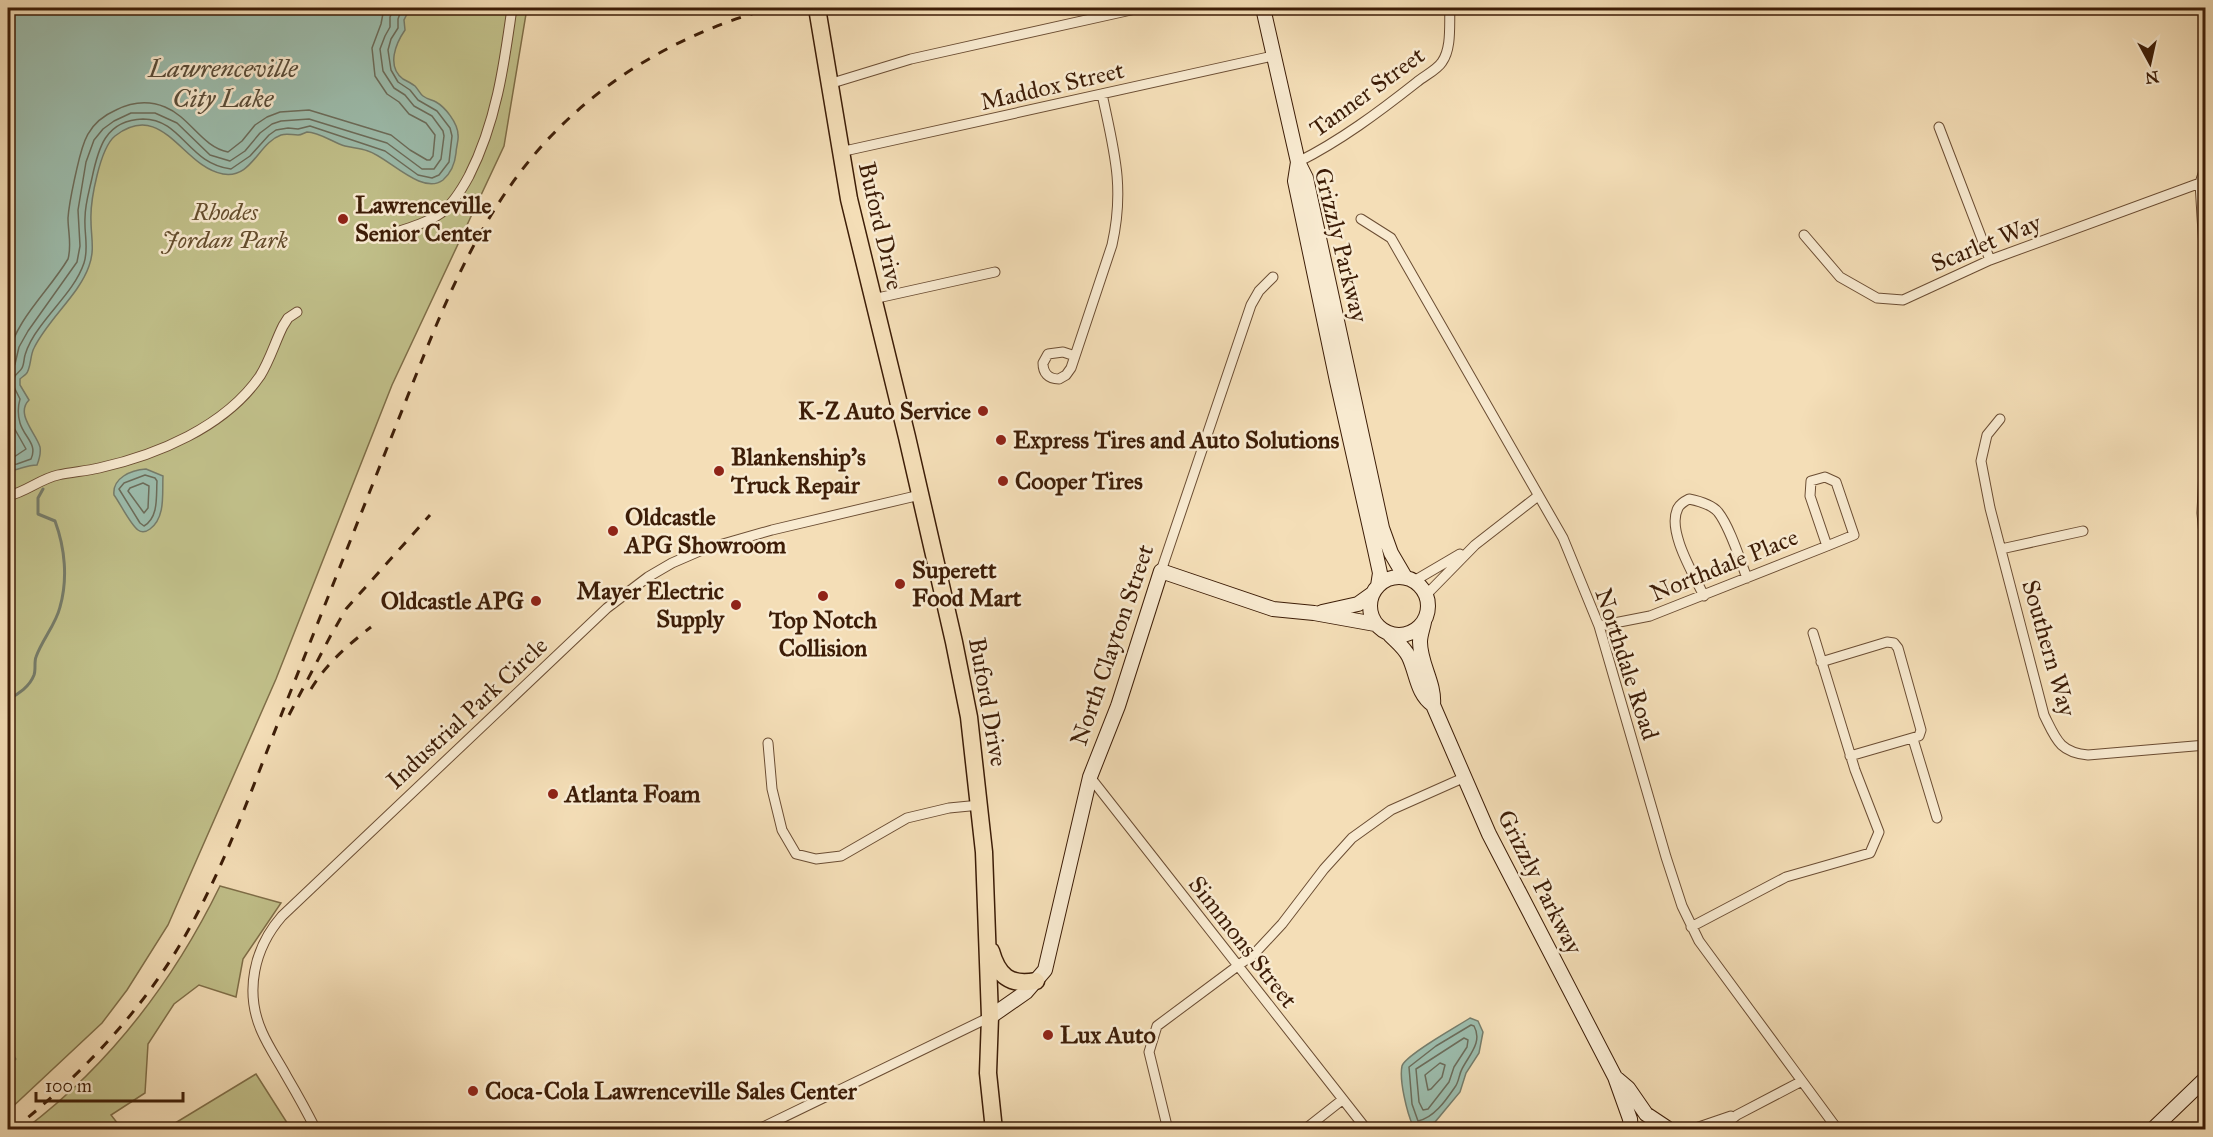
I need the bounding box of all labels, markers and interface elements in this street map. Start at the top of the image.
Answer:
north arrow [2120,33,2180,93]
street label: Tanner Street [1304,40,1431,144]
water label: Lawrenceville City Lake [147,52,299,114]
street label: Maddox Street [977,55,1127,117]
text: N [2144,67,2160,88]
street label: Buford Drive [852,159,910,293]
street label: Grizzly Parkway [1307,165,1375,326]
place label: Lawrenceville Senior Center [355,190,492,248]
park label: Rhodes Jordan Park [160,197,288,255]
street label: Scarlet Way [1927,207,2046,279]
marker: Lawrenceville Senior Center [336,212,350,226]
place label: K-Z Auto Service [798,396,971,426]
marker: K-Z Auto Service [976,404,990,418]
place label: Express Tires and Auto Solutions [1013,425,1339,455]
marker: Express Tires and Auto Solutions [994,433,1008,447]
place label: Blankenship's Truck Repair [730,442,866,500]
marker: Blankenship's Truck Repair [712,464,726,478]
place label: Cooper Tires [1015,466,1143,496]
marker: Cooper Tires [996,474,1010,488]
place label: Oldcastle APG Showroom [623,502,787,560]
street label: Northdale Place [1646,522,1802,608]
marker: Oldcastle APG Showroom [606,524,620,538]
street label: North Clayton Street [1064,540,1161,749]
place label: Superett Food Mart [912,555,1022,613]
place label: Mayer Electric Supply [576,576,726,634]
street label: Southern Way [2015,576,2083,720]
marker: Superett Food Mart [893,577,907,591]
street label: Northdale Road [1588,584,1666,744]
place label: Oldcastle APG [381,586,524,616]
marker: Top Notch Collision [816,589,830,603]
marker: Oldcastle APG [529,594,543,608]
marker: Mayer Electric Supply [729,598,743,612]
place label: Top Notch Collision [768,605,878,663]
street label: Industrial Park Circle [380,631,554,795]
street label: Buford Drive [962,635,1014,769]
place label: Atlanta Foam [563,779,701,809]
marker: Atlanta Foam [546,787,560,801]
street label: Grizzly Parkway [1491,805,1590,960]
street label: Simmons Street [1182,870,1304,1014]
place label: Lux Auto [1060,1020,1156,1050]
marker: Lux Auto [1041,1028,1055,1042]
scale bar [36,1065,183,1103]
text: 100 m [45,1075,92,1097]
place label: Coca-Cola Lawrenceville Sales Center [485,1076,858,1106]
marker: Coca-Cola Lawrenceville Sales Center [466,1084,480,1098]

